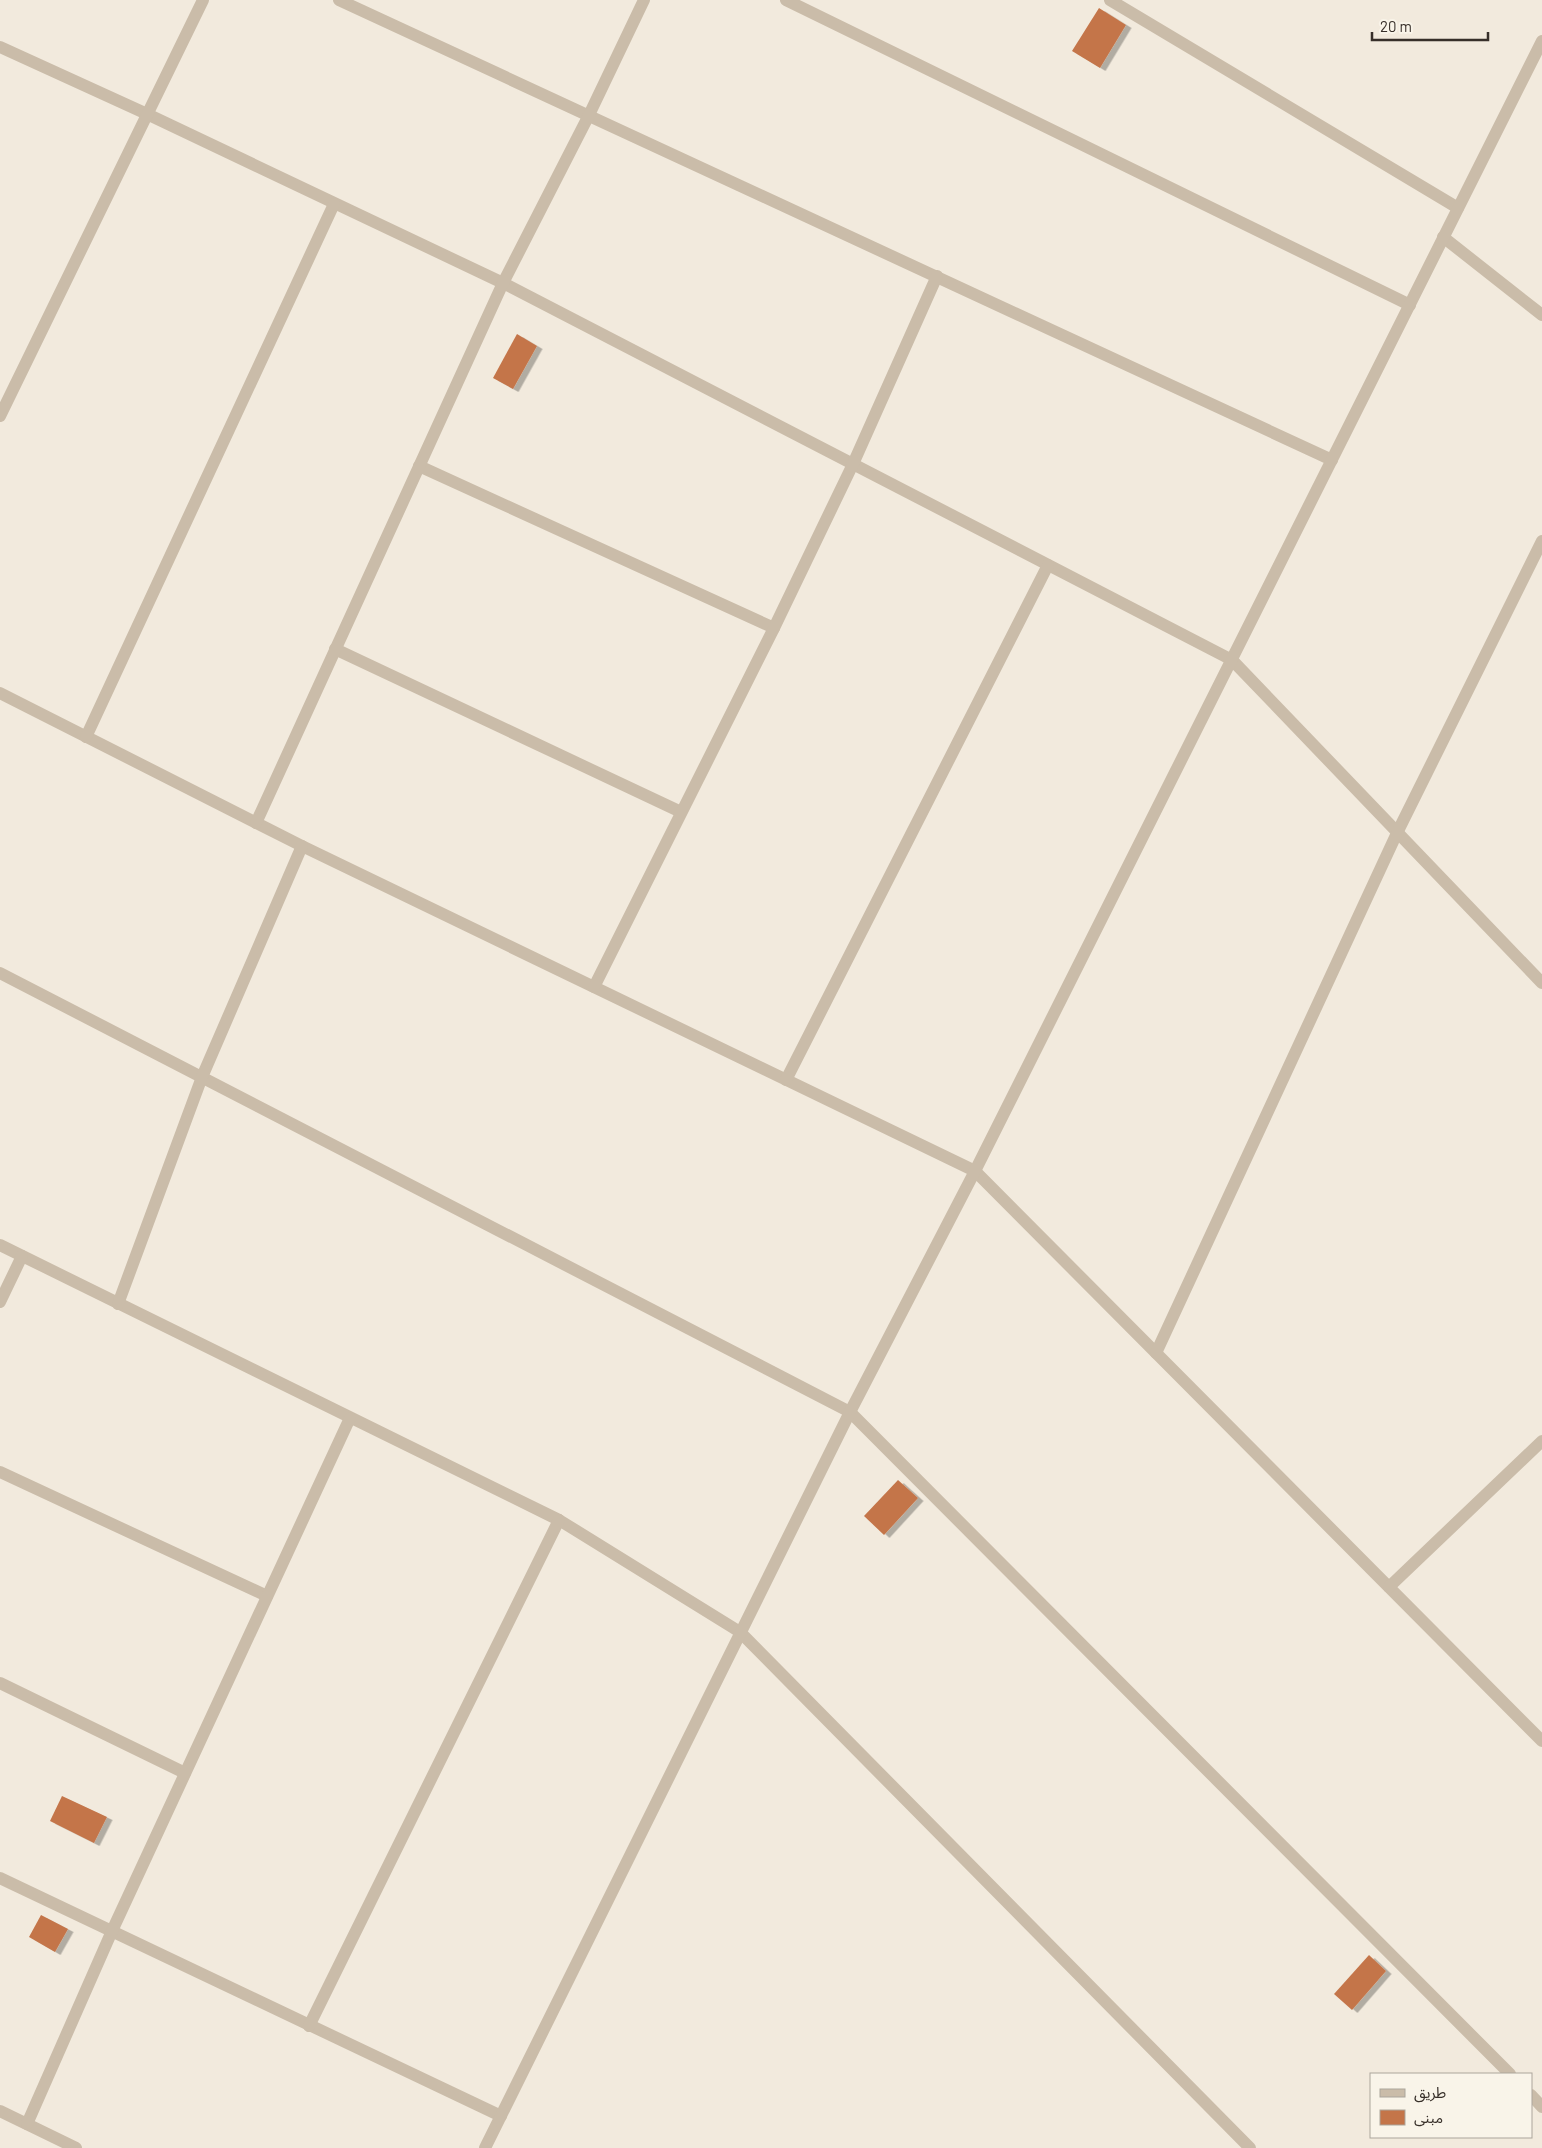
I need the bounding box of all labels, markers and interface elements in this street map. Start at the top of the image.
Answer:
scale bar [1372,10,1488,42]
text: 20 m [1380,17,1412,35]
legend [1370,2073,1532,2138]
text: طريق [1414,2083,1446,2103]
text: مبنى [1414,2108,1443,2127]

